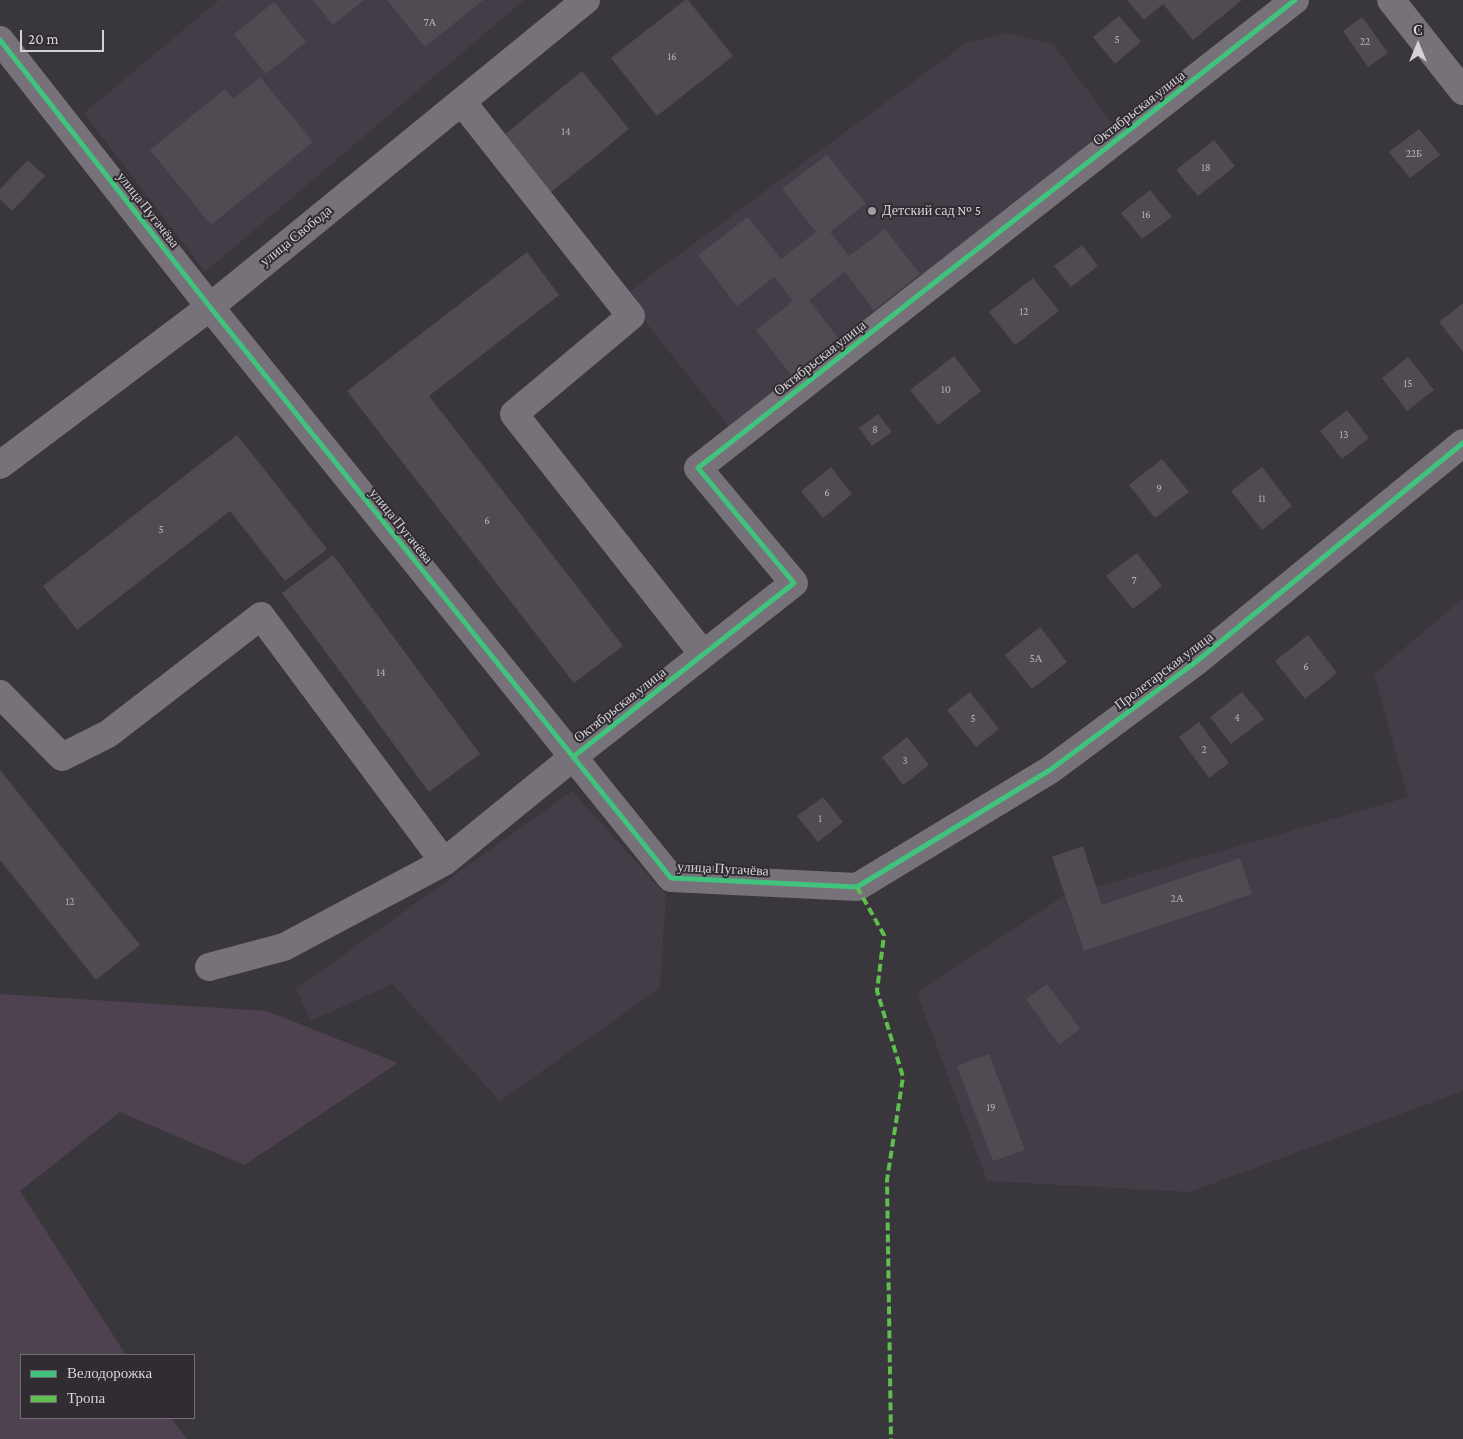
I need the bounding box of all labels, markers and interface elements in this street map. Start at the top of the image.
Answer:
house number: 7А [423,16,437,30]
scale bar [22,20,106,52]
north arrow [1393,20,1443,70]
text: С [1413,22,1423,38]
text: 20 m [28,31,59,47]
house number: 5 [1114,33,1120,47]
house number: 22 [1360,35,1370,49]
house number: 16 [667,50,677,64]
street label: Октябрьская улица [1090,67,1188,149]
house number: 14 [561,125,571,139]
house number: 22Б [1406,147,1422,161]
house number: 18 [1201,161,1211,175]
street label: улица Пугачёва [113,169,183,251]
street label: улица Свобода [257,202,335,270]
place label: Детский сад № 5 [882,203,981,219]
marker: Детский сад № 5 [866,205,878,217]
house number: 16 [1141,208,1151,222]
house number: 12 [1020,305,1028,319]
street label: Октябрьская улица [771,317,869,399]
house number: 15 [1404,377,1412,391]
house number: 10 [941,383,951,397]
house number: 8 [872,423,878,437]
house number: 13 [1340,428,1348,442]
house number: 9 [1156,482,1162,496]
street label: улица Пугачёва [366,485,436,567]
house number: 6 [824,486,830,500]
house number: 11 [1258,492,1266,506]
house number: 6 [484,514,490,528]
house number: 5 [158,523,164,537]
house number: 7 [1131,574,1137,588]
street label: Пролетарская улица [1111,628,1217,714]
house number: 5А [1029,652,1043,666]
house number: 6 [1303,660,1309,674]
street label: Октябрьская улица [571,664,669,746]
house number: 14 [376,666,386,680]
house number: 4 [1234,711,1240,725]
house number: 5 [970,712,976,726]
house number: 2 [1201,743,1207,757]
house number: 3 [902,754,908,768]
house number: 1 [818,812,822,826]
street label: улица Пугачёва [677,858,769,880]
house number: 2А [1170,892,1184,906]
house number: 12 [66,895,74,909]
house number: 19 [986,1101,996,1115]
legend [20,1354,195,1419]
text: Велодорожка [67,1365,152,1381]
text: Тропа [67,1390,105,1406]

